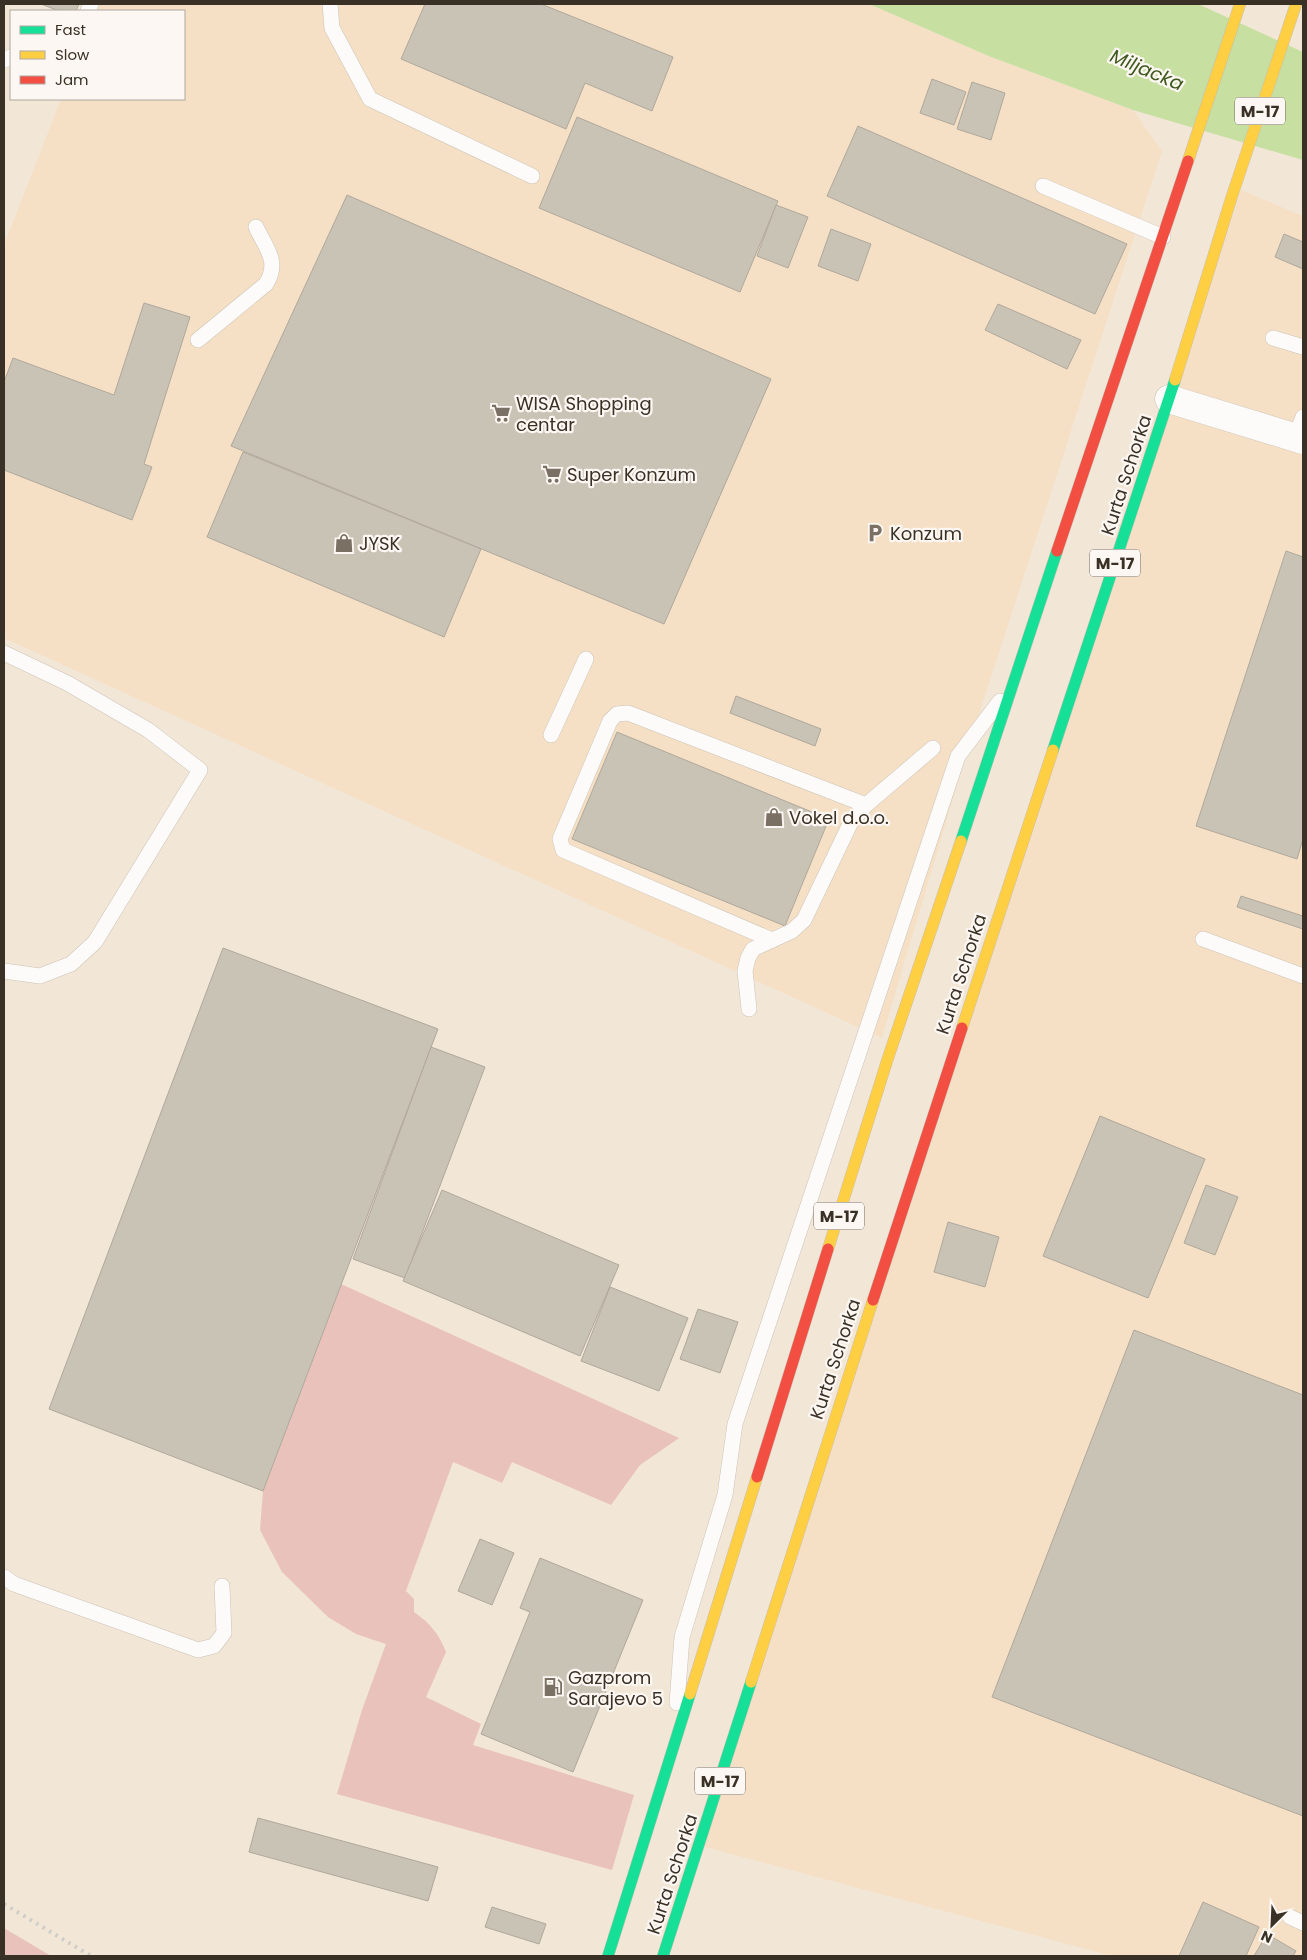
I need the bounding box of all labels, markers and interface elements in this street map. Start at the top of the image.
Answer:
legend [10,10,185,100]
text: Fast [55,19,86,40]
water label: Miljacka [1106,42,1188,98]
text: Slow [55,44,90,65]
text: Jam [55,69,89,90]
road number: M-17 [1235,98,1285,124]
place label: WISA Shopping centar [516,391,652,437]
supermarket icon: WISA Shopping centar [490,402,512,424]
street label: Kurta Schorka [1095,412,1157,538]
place label: Super Konzum [567,462,696,487]
supermarket icon: Super Konzum [541,463,563,485]
place label: Konzum [890,521,962,546]
parking icon: Konzum [864,522,886,544]
place label: JYSK [359,531,401,556]
shop icon: JYSK [333,532,355,554]
road number: M-17 [1090,550,1140,576]
place label: Vokel d.o.o. [789,805,889,830]
shop icon: Vokel d.o.o. [763,806,785,828]
street label: Kurta Schorka [930,911,992,1037]
road number: M-17 [814,1202,864,1230]
street label: Kurta Schorka [804,1296,866,1422]
place label: Gazprom Sarajevo 5 [568,1665,663,1711]
fuel station icon: Gazprom Sarajevo 5 [542,1676,564,1698]
road number: M-17 [695,1768,745,1794]
street label: Kurta Schorka [641,1811,703,1937]
north arrow [1247,1900,1297,1950]
text: N [1258,1926,1276,1948]

